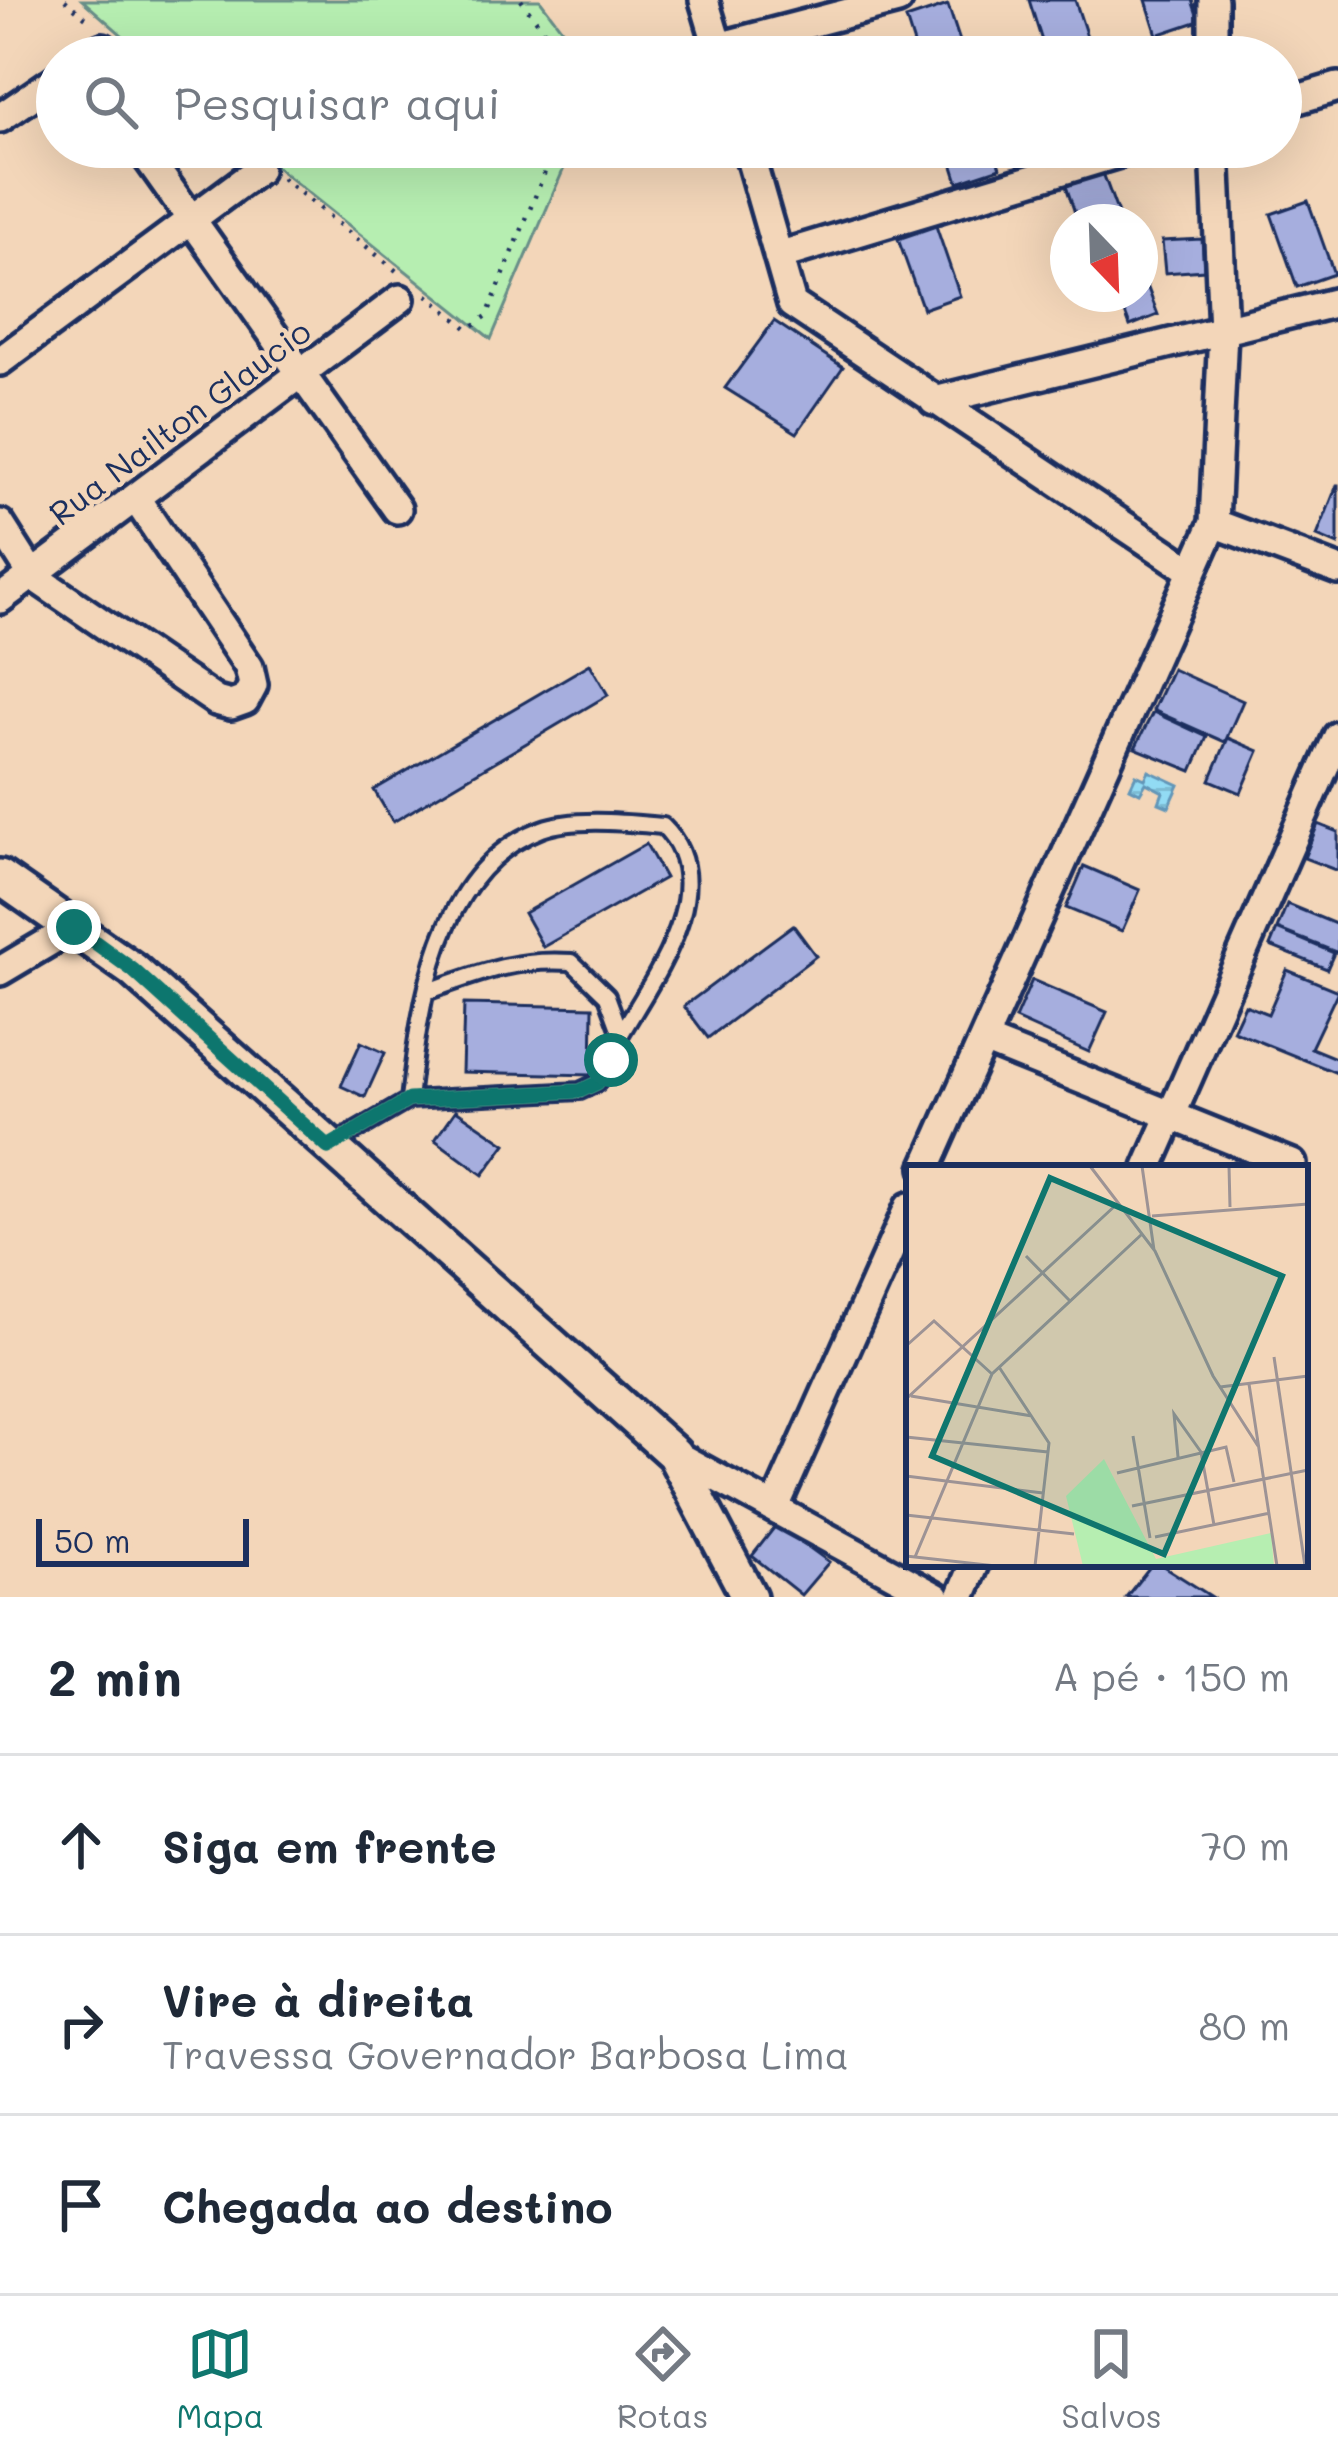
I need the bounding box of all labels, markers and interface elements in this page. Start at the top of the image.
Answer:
search box [36,36,1302,168]
icon: search [78,69,144,135]
text: Pesquisar aqui [174,73,501,131]
north arrow [1050,204,1158,312]
street label: Rua Nailton Glaucio [39,308,319,534]
route end [47,900,101,954]
route start [584,1033,638,1087]
inset map [906,1165,1308,1567]
scale bar [36,1513,249,1566]
text: 50 m [54,1518,130,1561]
text: 2 min [48,1642,182,1709]
text: A pé · 150 m [1053,1650,1290,1701]
icon: ahead [48,1812,114,1878]
text: Siga em frente [162,1816,497,1874]
text: 70 m [1201,1819,1290,1870]
text: Vire à direita [162,1970,474,2028]
icon: right [48,1992,114,2058]
text: 80 m [1199,1999,1290,2050]
text: Travessa Governador Barbosa Lima [162,2028,849,2079]
icon: arrive [48,2172,114,2238]
text: Chegada ao destino [162,2176,613,2234]
tab: Mapa [176,2321,264,2436]
tab: Rotas [617,2321,709,2436]
tab: Salvos [1061,2321,1162,2436]

